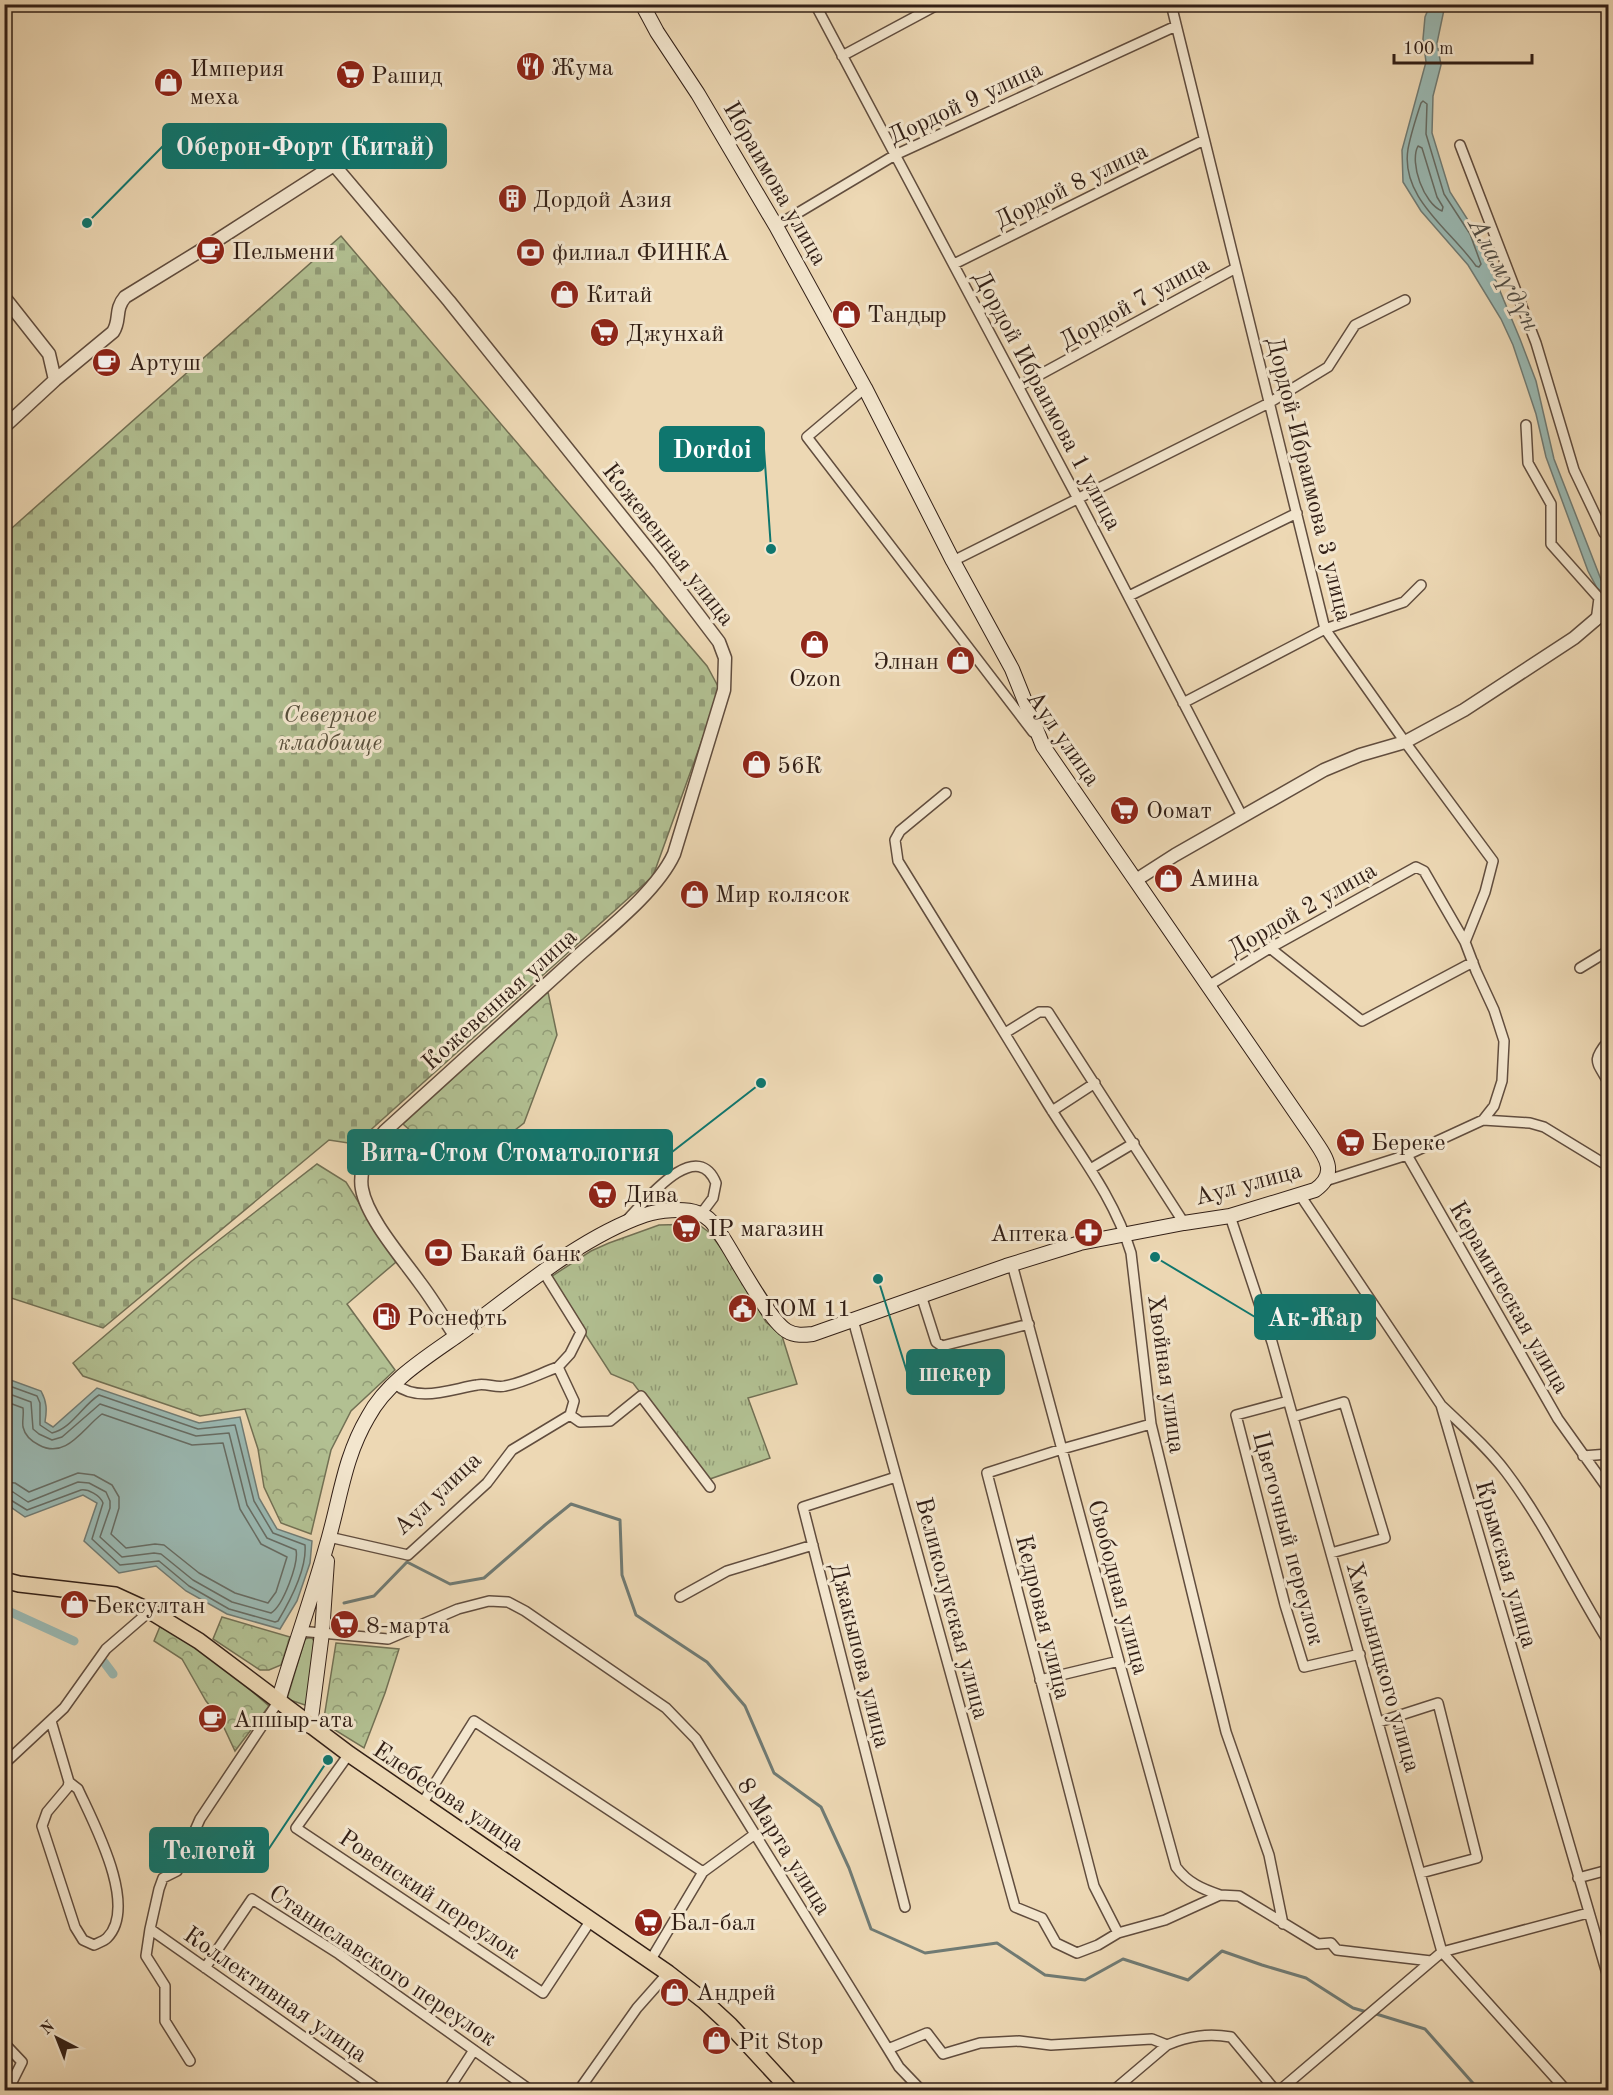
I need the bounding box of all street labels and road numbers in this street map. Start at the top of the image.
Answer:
street label: Дордой 9 улица [885,58,1047,150]
street label: Ибраимова улица [718,98,831,270]
street label: Дордой 8 улица [992,139,1152,234]
street label: Дордой 7 улица [1056,253,1214,355]
street label: Дордой Ибраимова 1 улица [968,267,1125,535]
street label: Дордой-Ибраимова 3 улица [1261,335,1355,624]
street label: Кожевенная улица [597,459,738,631]
street label: Аул улица [1021,687,1104,791]
street label: Дордой 2 улица [1225,859,1381,963]
street label: Кожевенная улица [418,925,582,1076]
street label: Аул улица [1192,1159,1305,1211]
street label: Керамическая улица [1443,1198,1573,1398]
street label: Хвойная улица [1142,1293,1188,1455]
street label: Цветочный переулок [1247,1429,1327,1648]
street label: Аул улица [390,1448,487,1541]
street label: Крымская улица [1470,1478,1541,1651]
street label: Великолукская улица [910,1495,992,1722]
street label: Свободная улица [1082,1497,1152,1678]
street label: Кедровая улица [1010,1533,1074,1702]
street label: Джакыпова улица [824,1560,894,1751]
street label: Хмельницкого улица [1341,1560,1424,1775]
street label: Елебесова улица [368,1738,528,1857]
street label: 8 Марта улица [732,1774,835,1920]
street label: Ровенский переулок [334,1826,524,1965]
street label: Станиславского переулок [264,1882,500,2052]
street label: Коллективная улица [179,1923,371,2068]

